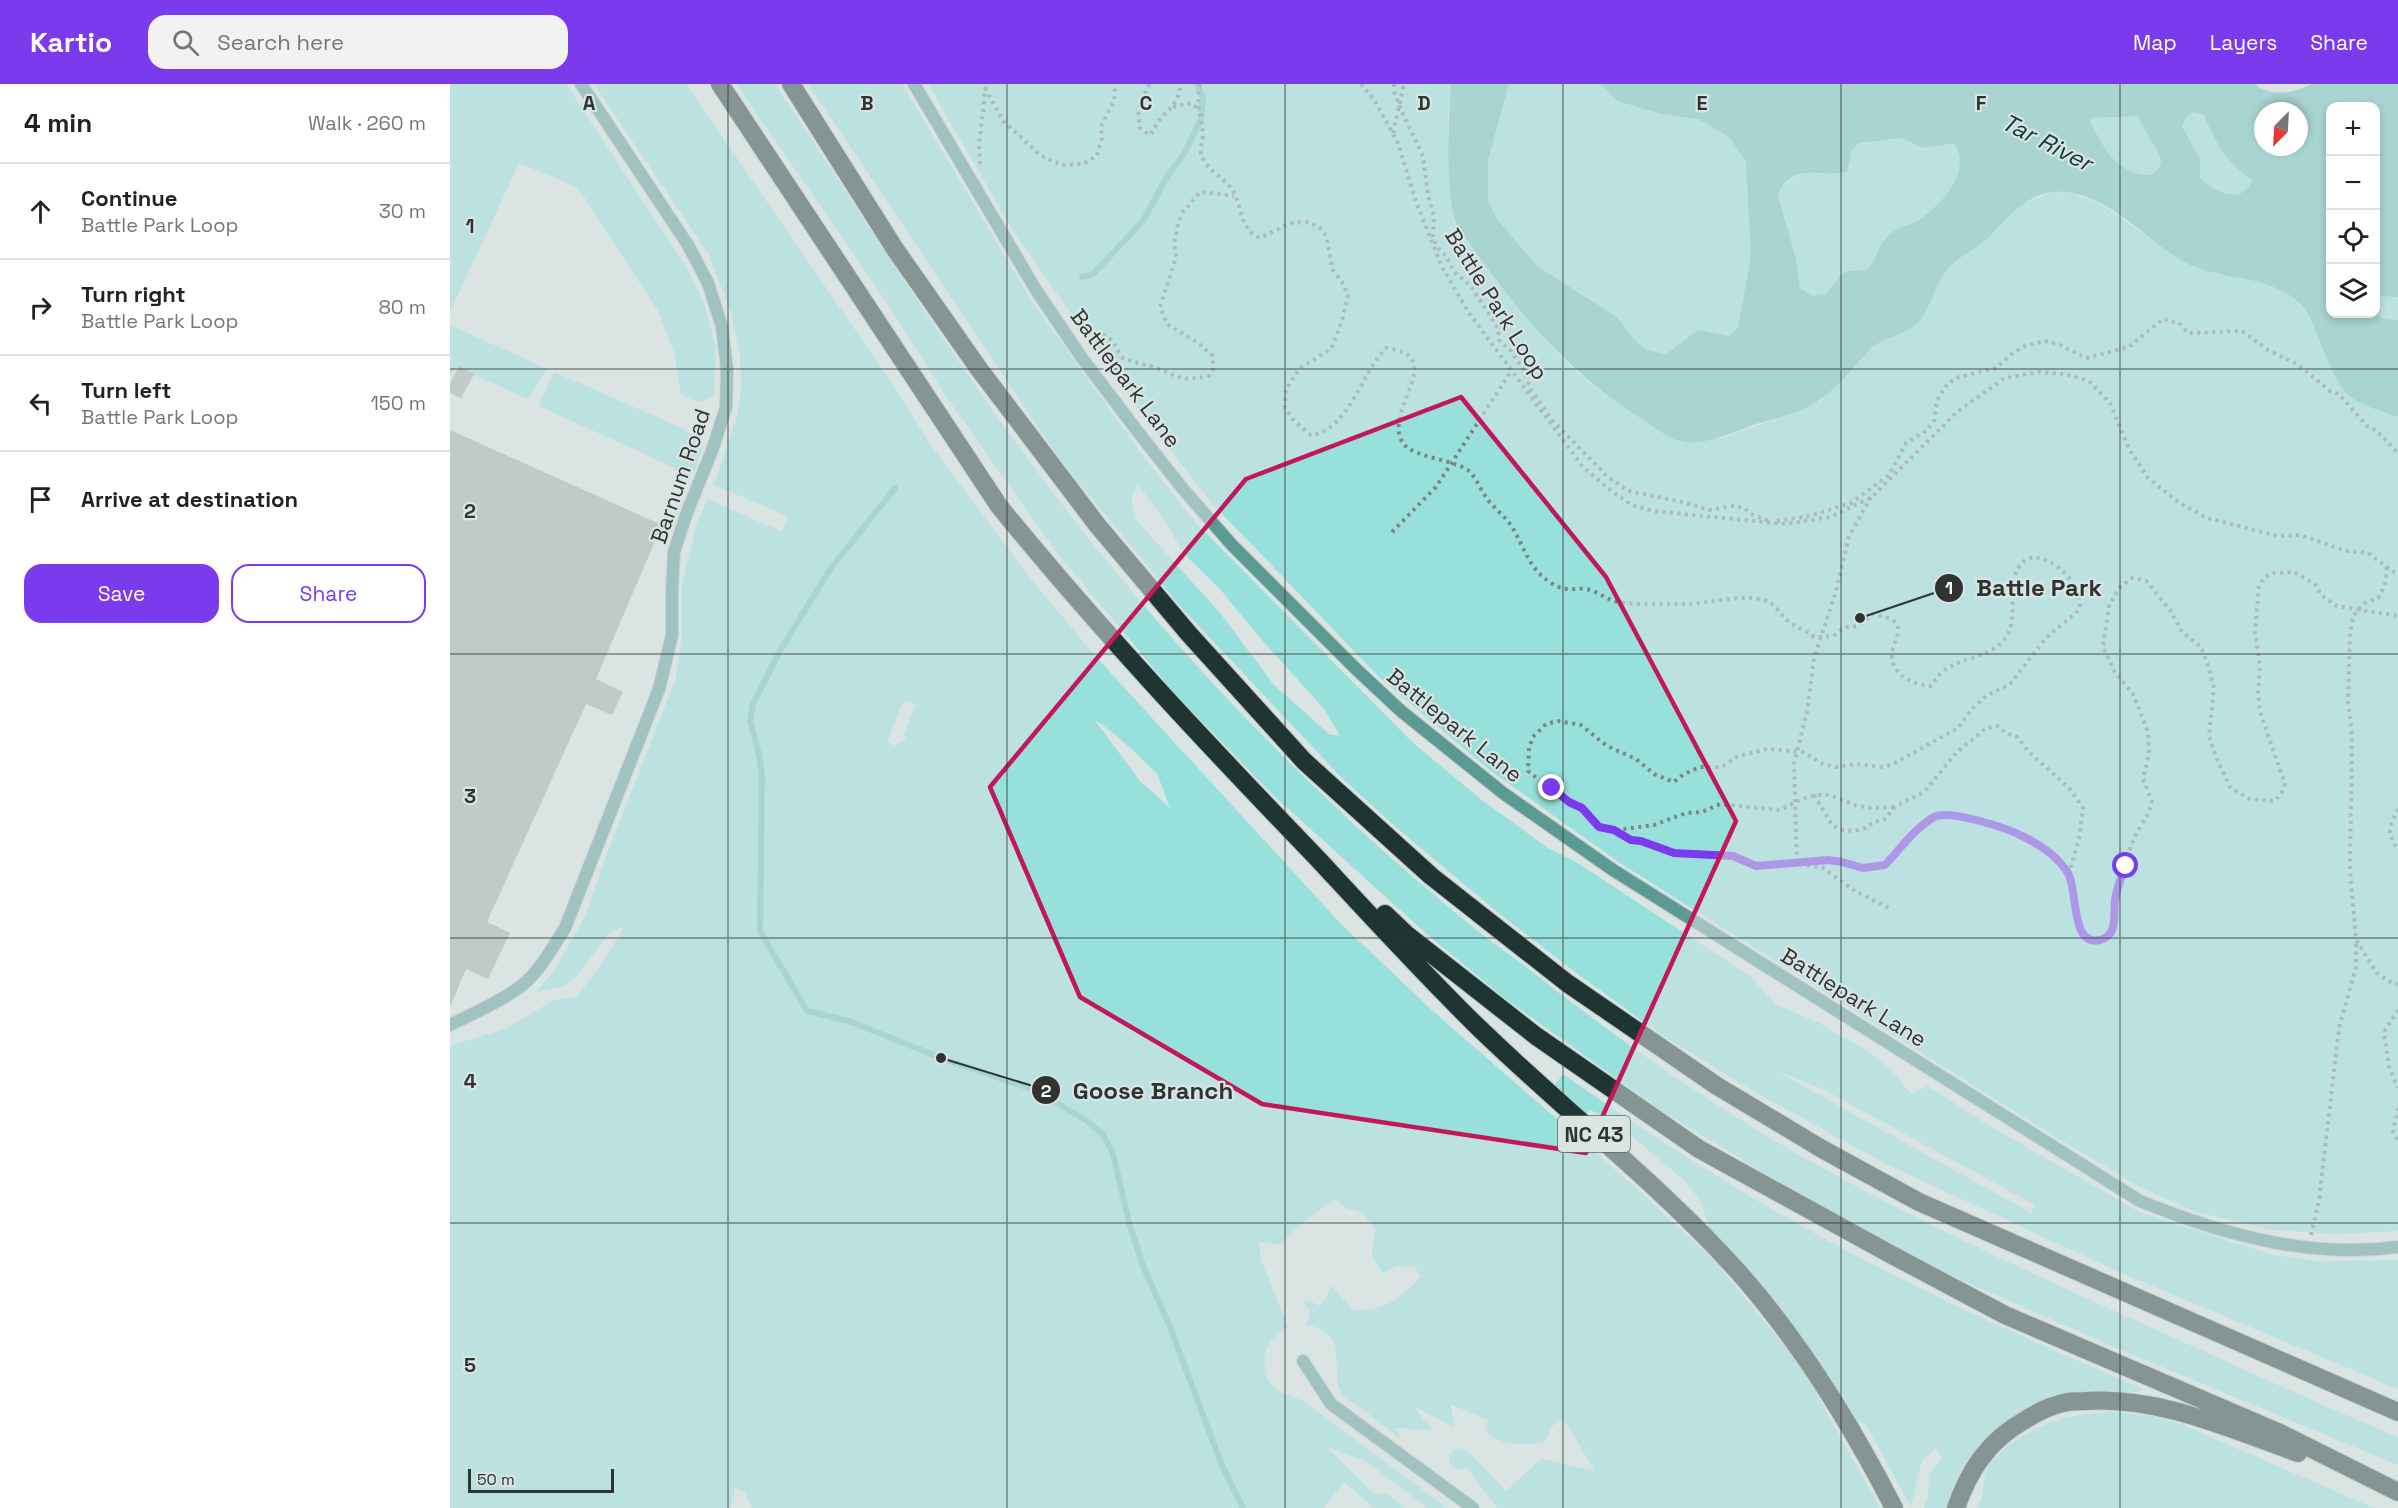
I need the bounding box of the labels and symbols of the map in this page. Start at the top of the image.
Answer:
text: A [583,90,596,116]
text: B [860,90,874,116]
text: C [1140,90,1153,116]
text: D [1417,90,1431,116]
text: E [1696,90,1708,116]
text: F [1976,90,1987,116]
north arrow [2254,102,2308,156]
water label: Tar River [1996,106,2100,179]
text: 1 [465,213,475,239]
street label: Battle Park Loop [1439,223,1555,385]
street label: Battlepark Lane [1065,303,1187,453]
street label: Barnum Road [644,405,716,547]
text: 2 [464,498,476,524]
callout: Battle Park [1934,567,2114,609]
text: Battle Park [1976,572,2102,603]
text: 1 [1945,576,1953,599]
street label: Battlepark Lane [1381,662,1529,788]
route end [1538,774,1564,800]
text: 3 [464,783,476,809]
route start [2112,852,2138,878]
street label: Battlepark Lane [1776,941,1932,1053]
text: 4 [464,1068,477,1094]
callout: Goose Branch [1031,1069,1245,1111]
text: Goose Branch [1073,1075,1233,1106]
text: 2 [1041,1079,1052,1102]
road number: NC 43 [1558,1116,1630,1152]
text: 5 [464,1352,476,1378]
scale bar [468,1466,614,1494]

